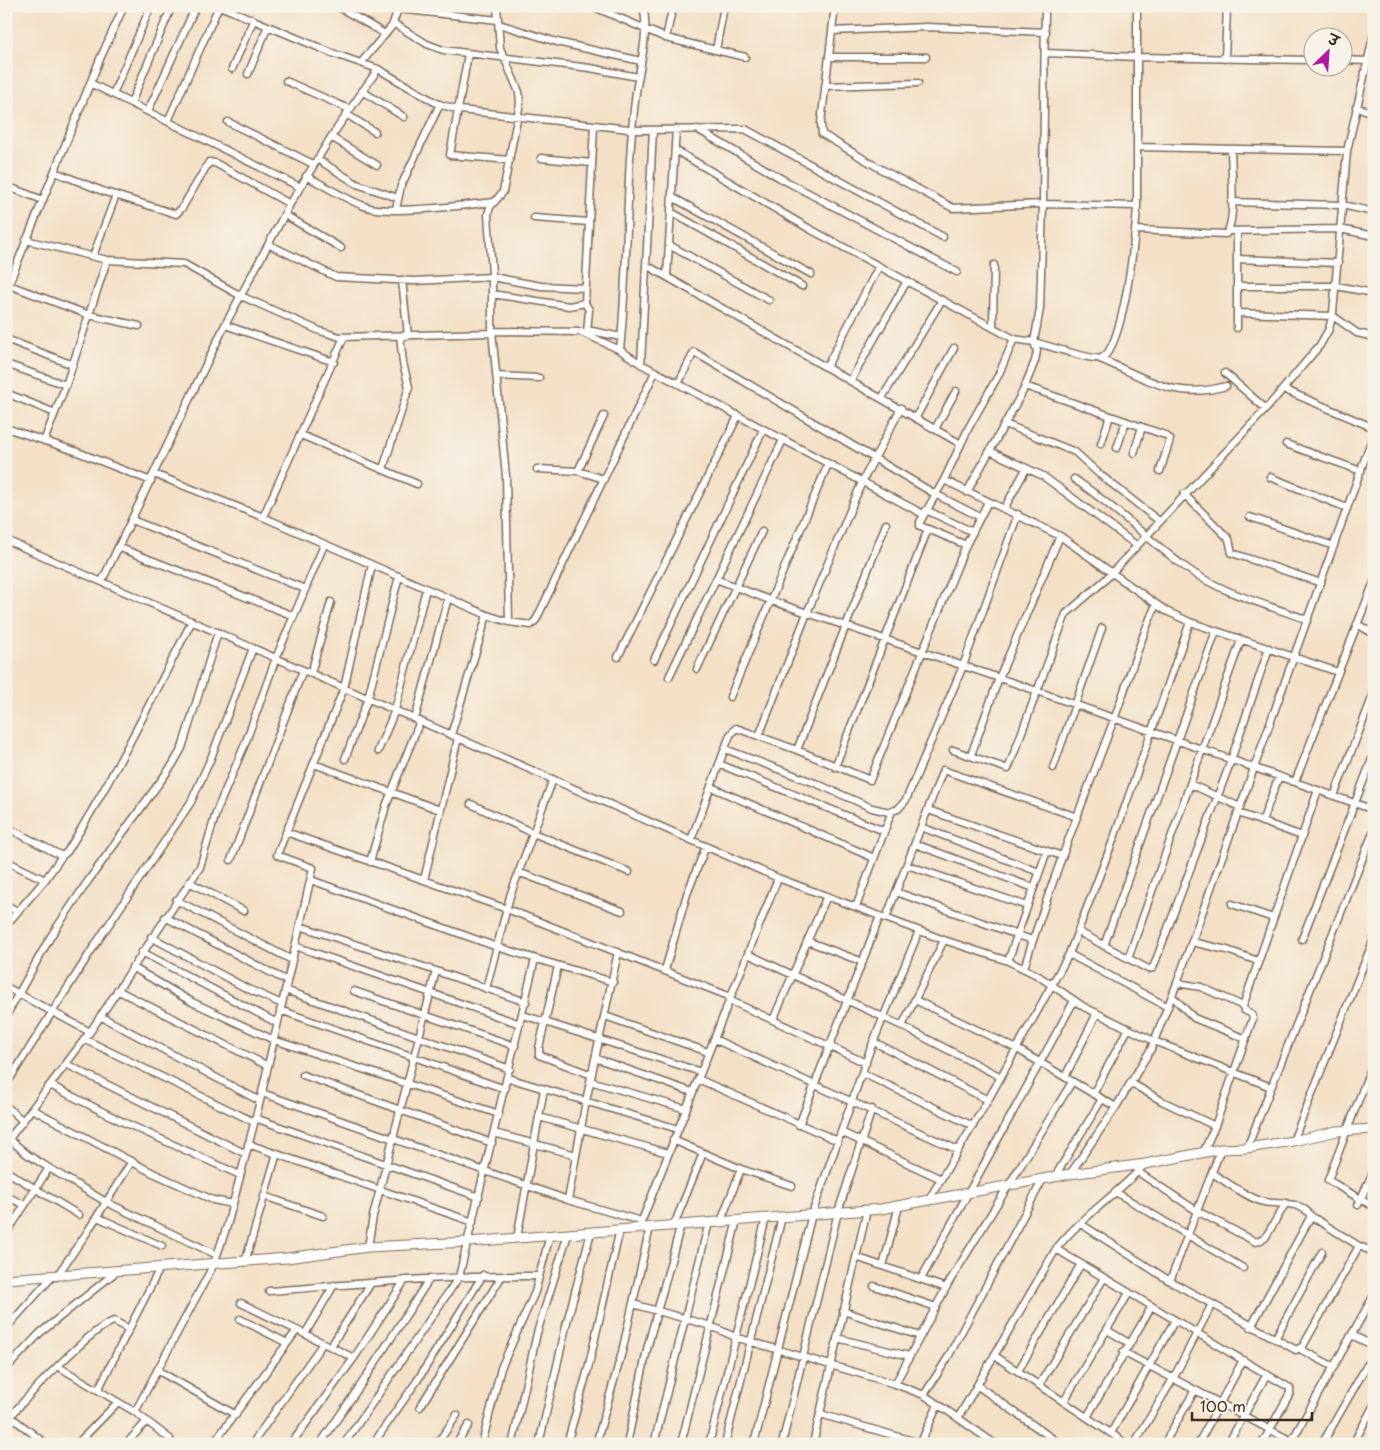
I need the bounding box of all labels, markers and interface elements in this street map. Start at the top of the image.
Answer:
text: उ [1323,27,1344,52]
north arrow [1302,28,1352,78]
scale bar [1192,1390,1312,1422]
text: 100 m [1200,1394,1246,1417]

